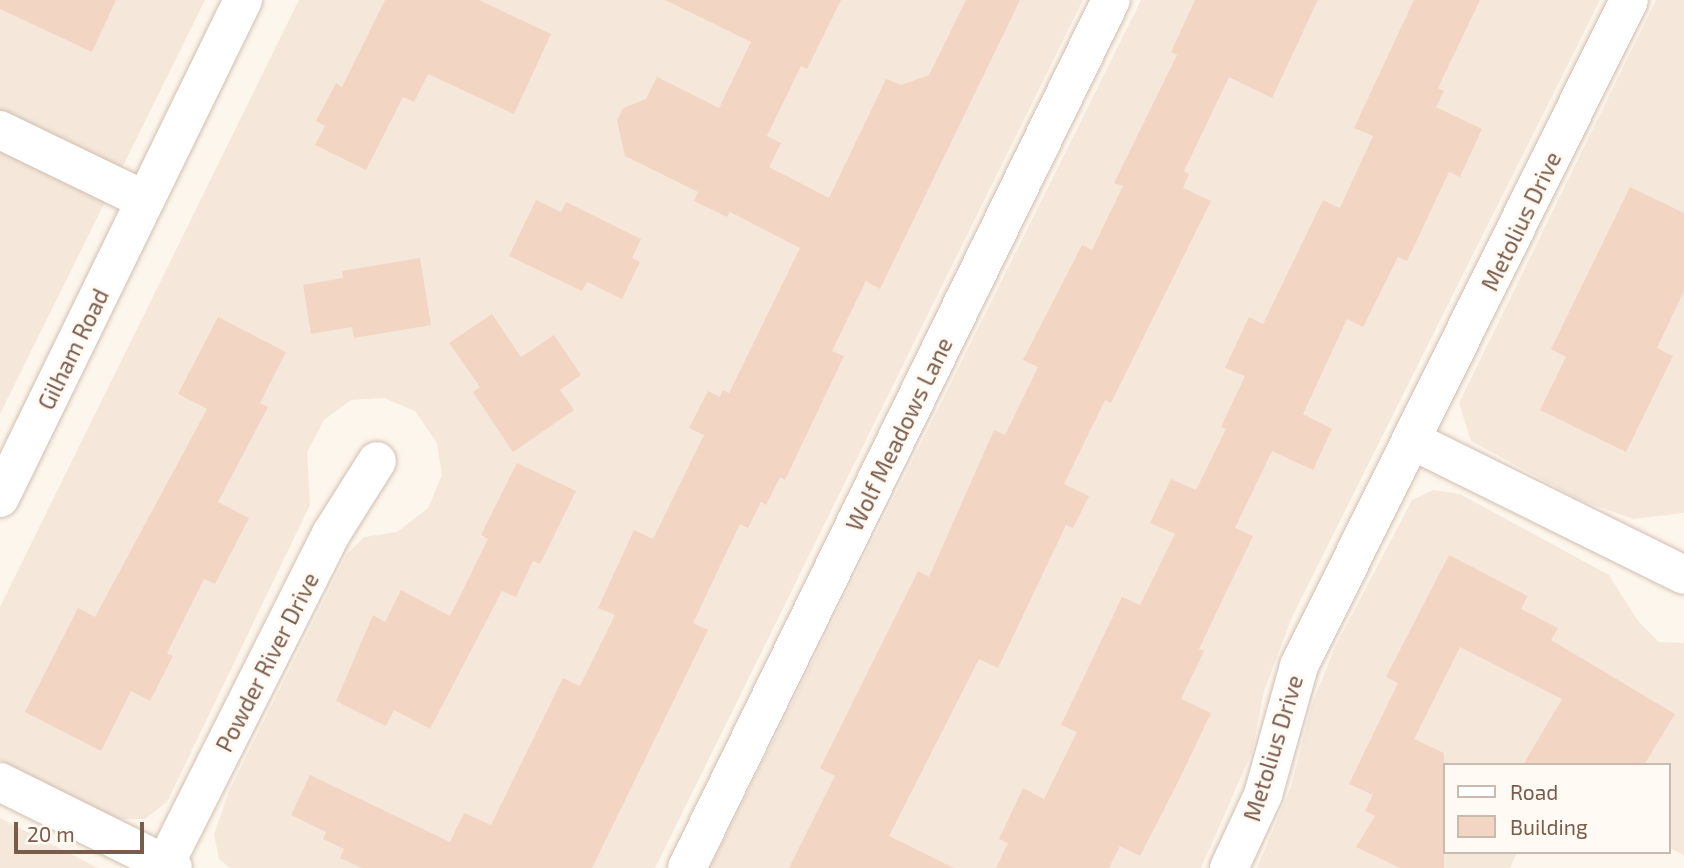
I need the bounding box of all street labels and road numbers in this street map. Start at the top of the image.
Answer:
street label: Metolius Drive [1475,147,1567,295]
street label: Gilham Road [32,284,114,414]
street label: Wolf Meadows Lane [840,333,958,535]
street label: Powder River Drive [210,567,324,757]
street label: Metolius Drive [1238,672,1308,824]

